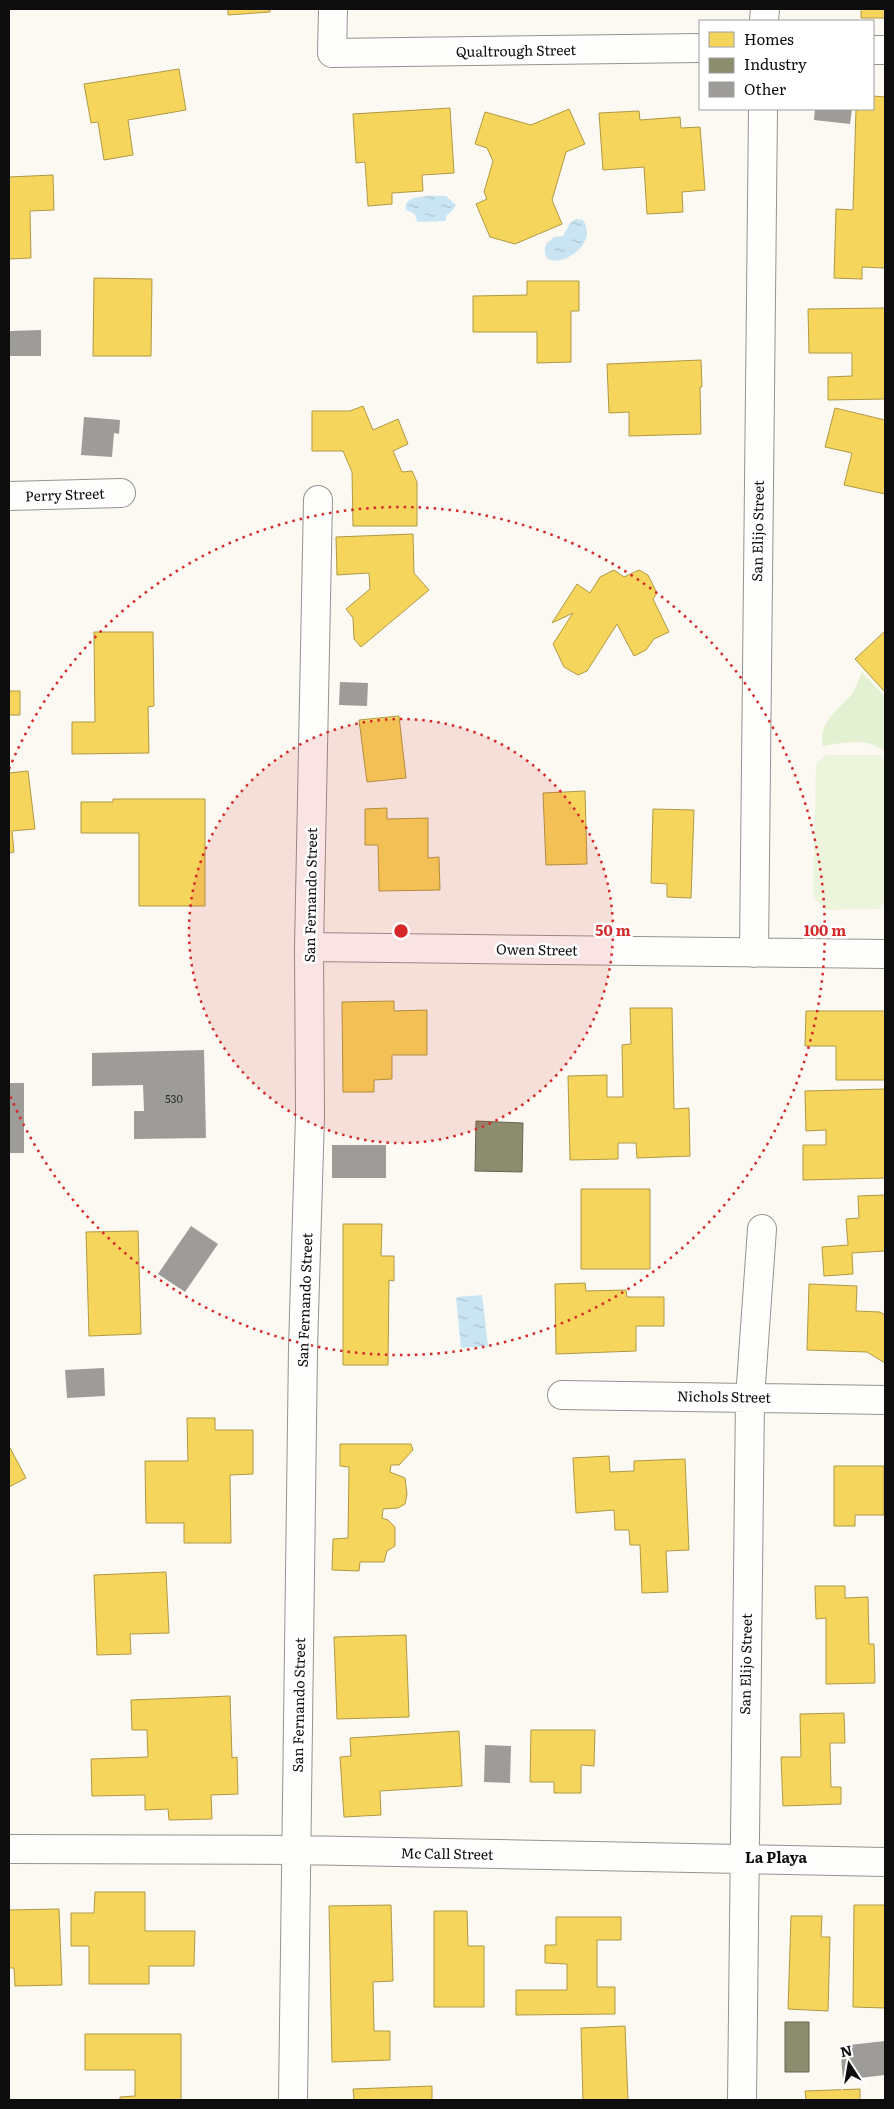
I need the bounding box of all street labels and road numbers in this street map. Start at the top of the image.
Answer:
street label: Qualtrough Street [456,39,577,61]
street label: San Elijo Street [746,480,768,582]
street label: Perry Street [25,483,105,505]
street label: San Fernando Street [299,827,321,963]
street label: Owen Street [496,938,578,960]
street label: San Fernando Street [292,1232,316,1368]
street label: Nichols Street [677,1385,771,1407]
street label: San Elijo Street [734,1613,756,1715]
street label: San Fernando Street [287,1637,309,1773]
street label: Mc Call Street [400,1842,494,1864]

